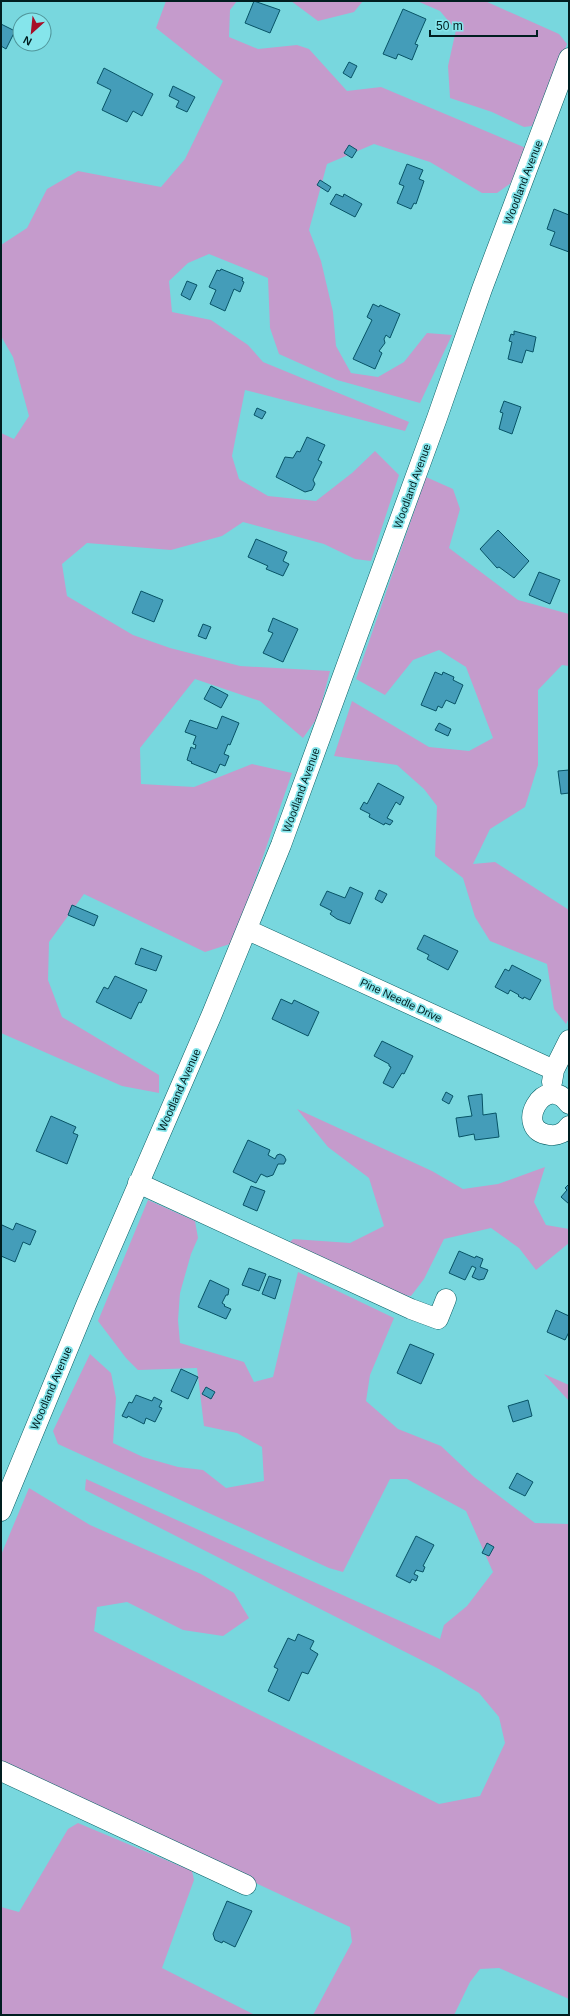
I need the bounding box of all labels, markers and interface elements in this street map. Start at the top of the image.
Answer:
north arrow [12,12,52,52]
scale bar [430,12,537,38]
text: 50 m [436,19,463,33]
text: N [21,34,34,48]
street label: Woodland Avenue [501,138,545,226]
street label: Woodland Avenue [391,442,433,530]
street label: Woodland Avenue [280,746,322,834]
street label: Pine Needle Drive [358,976,444,1024]
street label: Woodland Avenue [155,1047,203,1133]
street label: Woodland Avenue [28,1345,74,1431]

